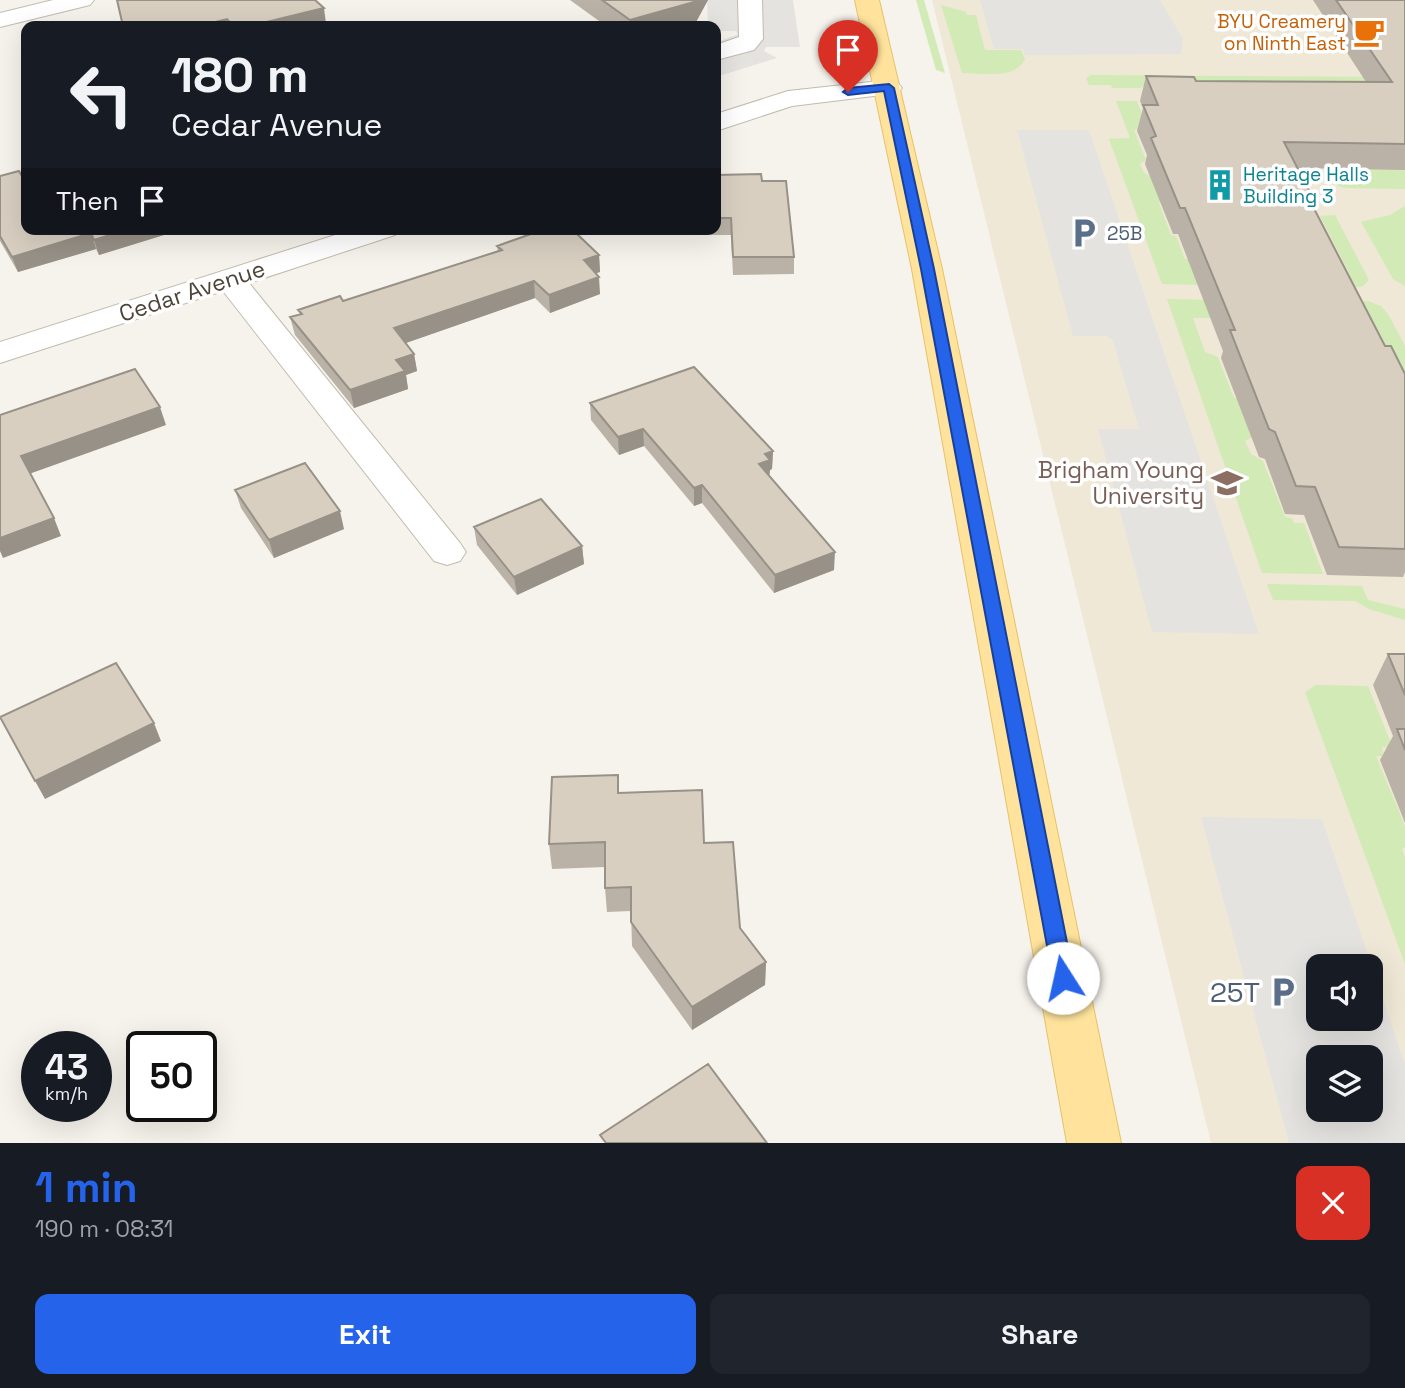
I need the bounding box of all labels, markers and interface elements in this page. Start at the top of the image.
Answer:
place label: BYU Creamery on Ninth East [1217,9,1346,56]
cafe icon: BYU Creamery on Ninth East [1352,15,1386,49]
pin [818,20,878,92]
icon: arrive [829,31,867,69]
text: 180 m [171,44,309,106]
icon: left [56,49,147,140]
text: Cedar Avenue [171,105,382,145]
place label: Heritage Halls Building 3 [1243,162,1369,209]
building icon: Heritage Halls Building 3 [1203,168,1237,202]
icon: arrive [133,182,171,220]
text: Then [56,184,119,218]
parking icon: 25B [1067,216,1101,250]
place label: 25B [1107,221,1142,246]
street label: Cedar Avenue [115,253,269,329]
place label: Brigham Young University [1038,455,1204,511]
school or university icon: Brigham Young University [1210,466,1244,500]
position arrow [1026,941,1100,1015]
map controls [1306,954,1383,1122]
button: sound [1306,954,1383,1031]
place label: 25T [1210,974,1260,1010]
parking icon: 25T [1266,975,1300,1009]
speed limit sign: 50 [126,1031,217,1122]
text: 43 [45,1045,88,1089]
button: layers [1306,1045,1383,1122]
text: km/h [45,1082,88,1105]
text: 1 min [35,1161,138,1214]
button: close [1296,1166,1370,1240]
text: 190 m · 08:31 [35,1214,173,1244]
button: Exit [35,1294,696,1374]
button: Share [710,1294,1370,1374]

